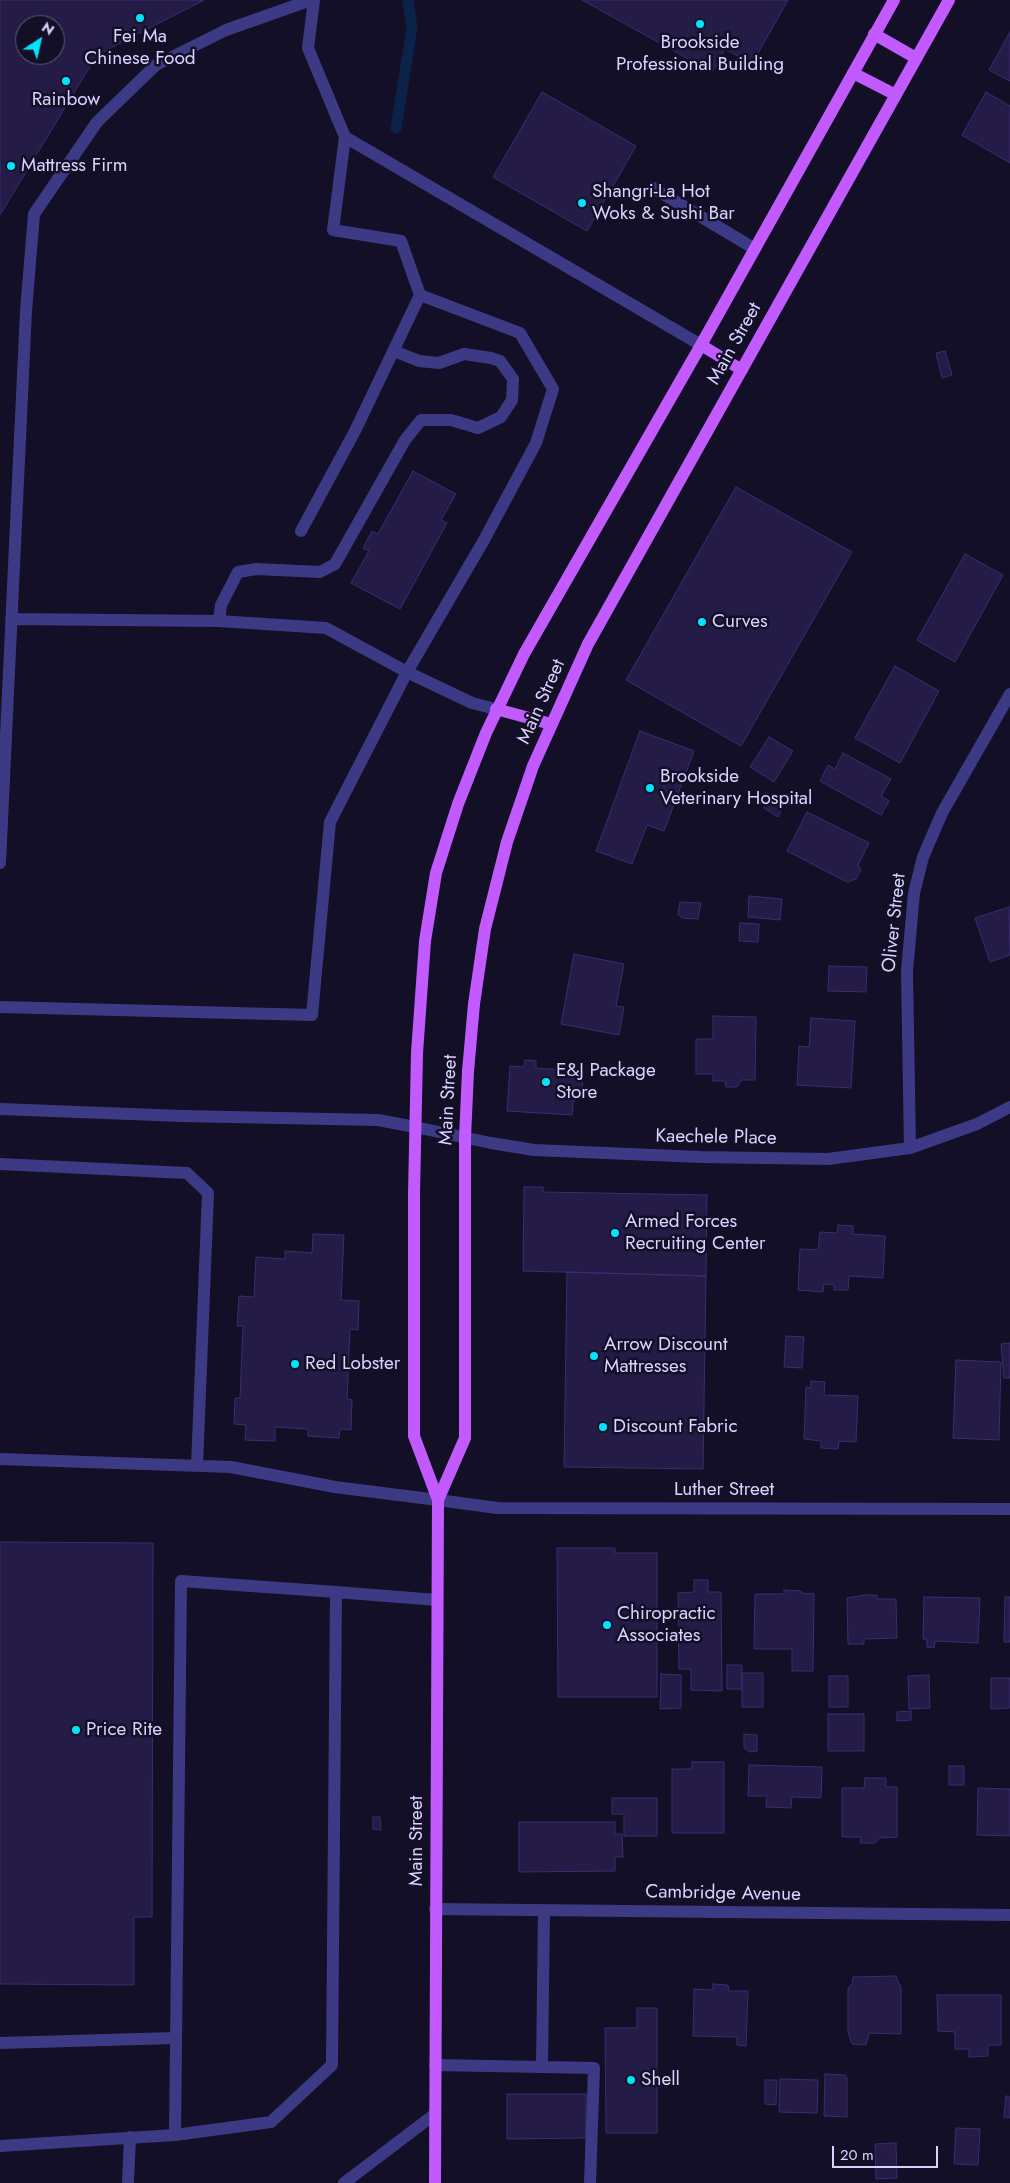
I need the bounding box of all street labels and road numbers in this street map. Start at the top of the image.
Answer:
street label: Main Street [703,299,767,389]
street label: Main Street [513,656,571,748]
street label: Oliver Street [878,872,912,974]
street label: Main Street [435,1054,463,1146]
street label: Kaechele Place [655,1126,777,1150]
street label: Luther Street [674,1479,774,1501]
street label: Main Street [406,1796,428,1886]
street label: Cambridge Avenue [645,1881,801,1907]

